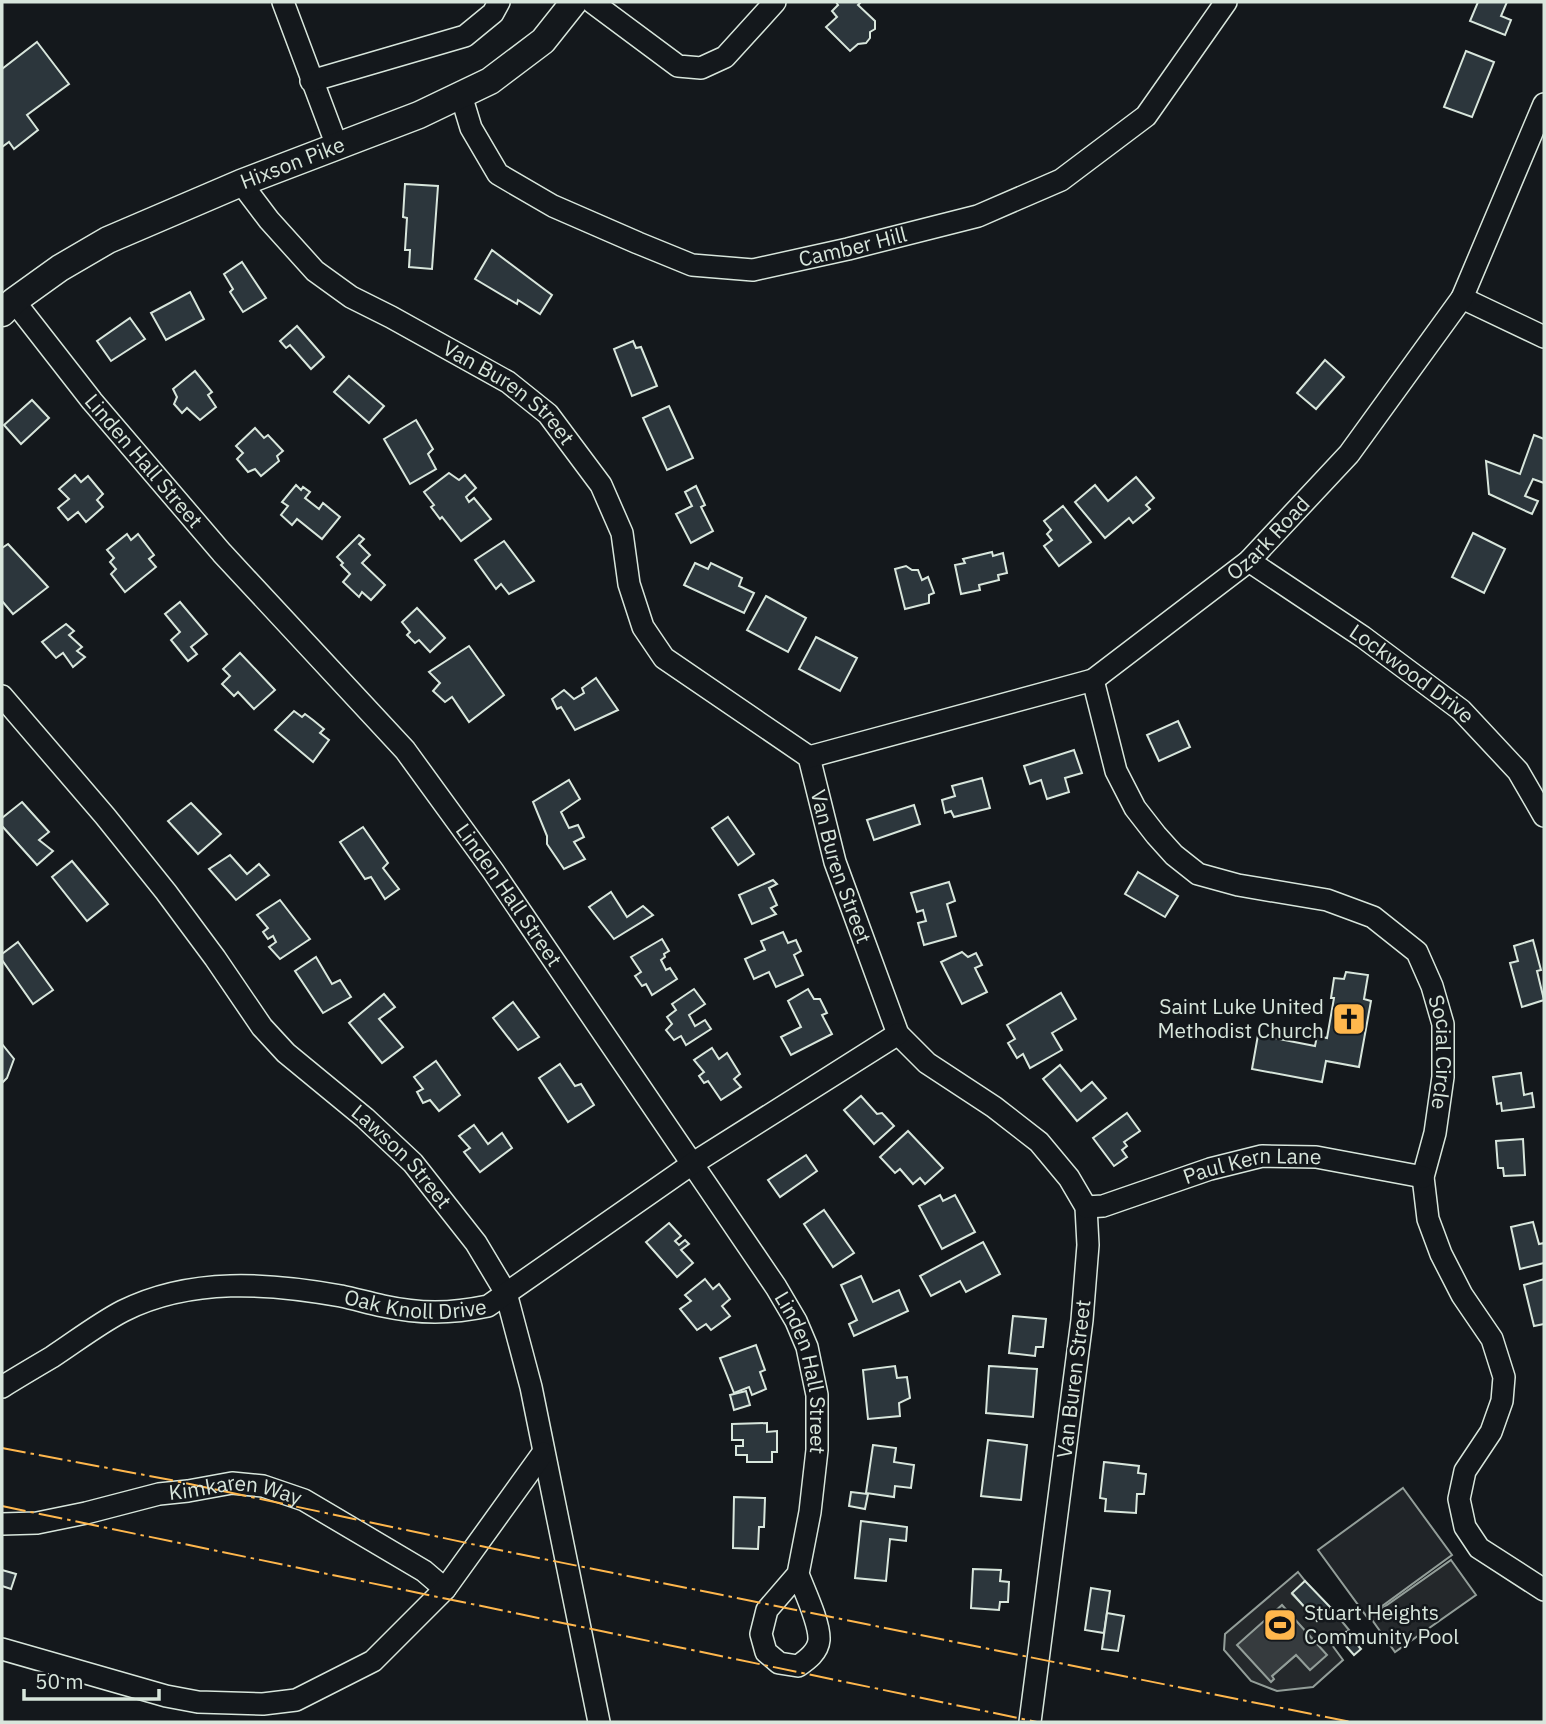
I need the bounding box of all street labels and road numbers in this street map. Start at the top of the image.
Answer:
street label: Hixson Pike [236,130,348,195]
street label: Camber Hill [796,220,910,273]
street label: Van Buren Street [438,334,581,450]
street label: Linden Hall Street [79,387,210,534]
street label: Ozark Road [1220,490,1316,586]
street label: Lockwood Drive [1344,617,1481,729]
street label: Van Buren Street [805,787,879,947]
street label: Linden Hall Street [450,817,569,972]
street label: Social Circle [1422,991,1459,1112]
street label: Lawson Street [346,1097,458,1214]
street label: Paul Kern Lane [1179,1141,1322,1190]
street label: Oak Knoll Drive [341,1282,489,1325]
street label: Linden Hall Street [769,1286,832,1456]
street label: Van Buren Street [1049,1298,1097,1460]
street label: Kimkaren Way [167,1468,306,1511]

